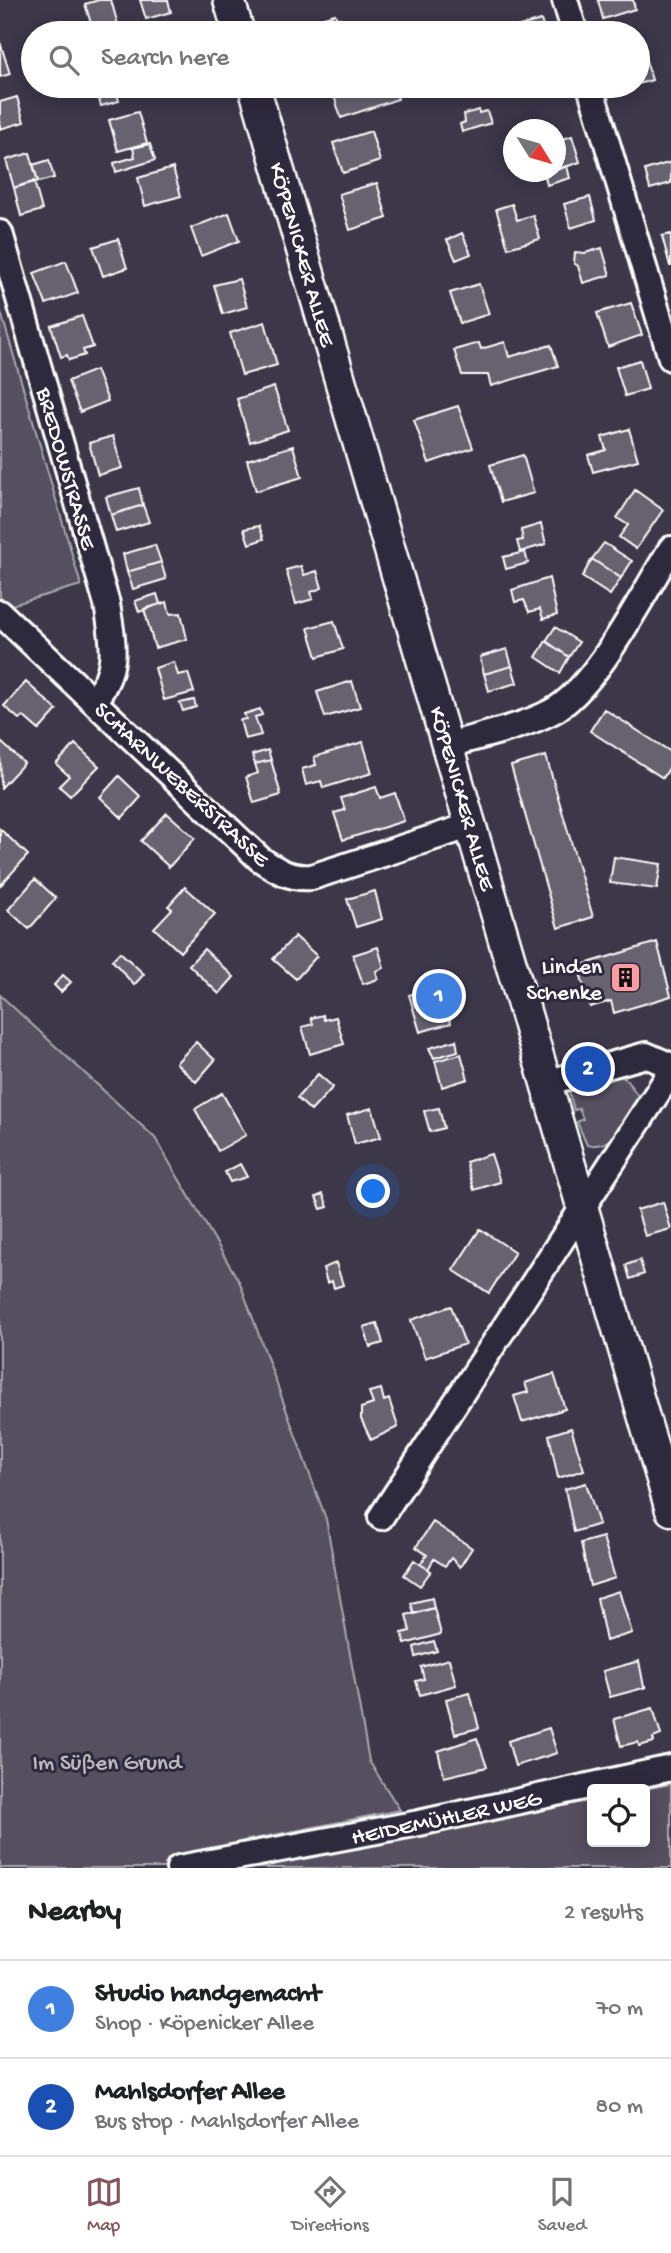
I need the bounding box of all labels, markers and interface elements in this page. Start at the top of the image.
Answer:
search box [21,21,650,98]
icon: search [45,41,83,79]
text: Search here [101,44,229,75]
north arrow [503,119,566,182]
street label: KÖPENICKER ALLEE [261,160,340,352]
street label: BREDOWSTRASSE [28,384,101,555]
street label: SCHARNWEBERSTRASSE [87,697,275,875]
street label: KÖPENICKER ALLEE [421,704,500,896]
place label: Linden Schenke [526,955,603,1008]
building icon: Linden Schenke [608,961,642,995]
pin: 1 [416,970,462,1022]
pin: 2 [565,1043,611,1095]
your location [356,1174,390,1208]
park label: Im Süßen Grund [33,1751,183,1778]
map controls [587,1784,650,1847]
button: locate [587,1784,650,1847]
street label: HEIDEMÜHLER WEG [349,1786,546,1853]
text: Nearby [28,1896,121,1931]
text: 2 results [564,1900,643,1927]
text: Studio handgemacht [95,1980,321,2011]
text: 1 [46,1996,56,2023]
text: 70 m [596,1996,643,2023]
text: Shop · Köpenicker Allee [95,2011,314,2038]
text: Mahlsdorfer Allee [95,2078,285,2109]
text: 2 [45,2094,57,2121]
text: 80 m [596,2094,643,2121]
text: Bus stop · Mahlsdorfer Allee [95,2109,359,2136]
tab: Map [85,2173,123,2238]
tab: Directions [292,2173,369,2238]
tab: Saved [538,2173,586,2238]

